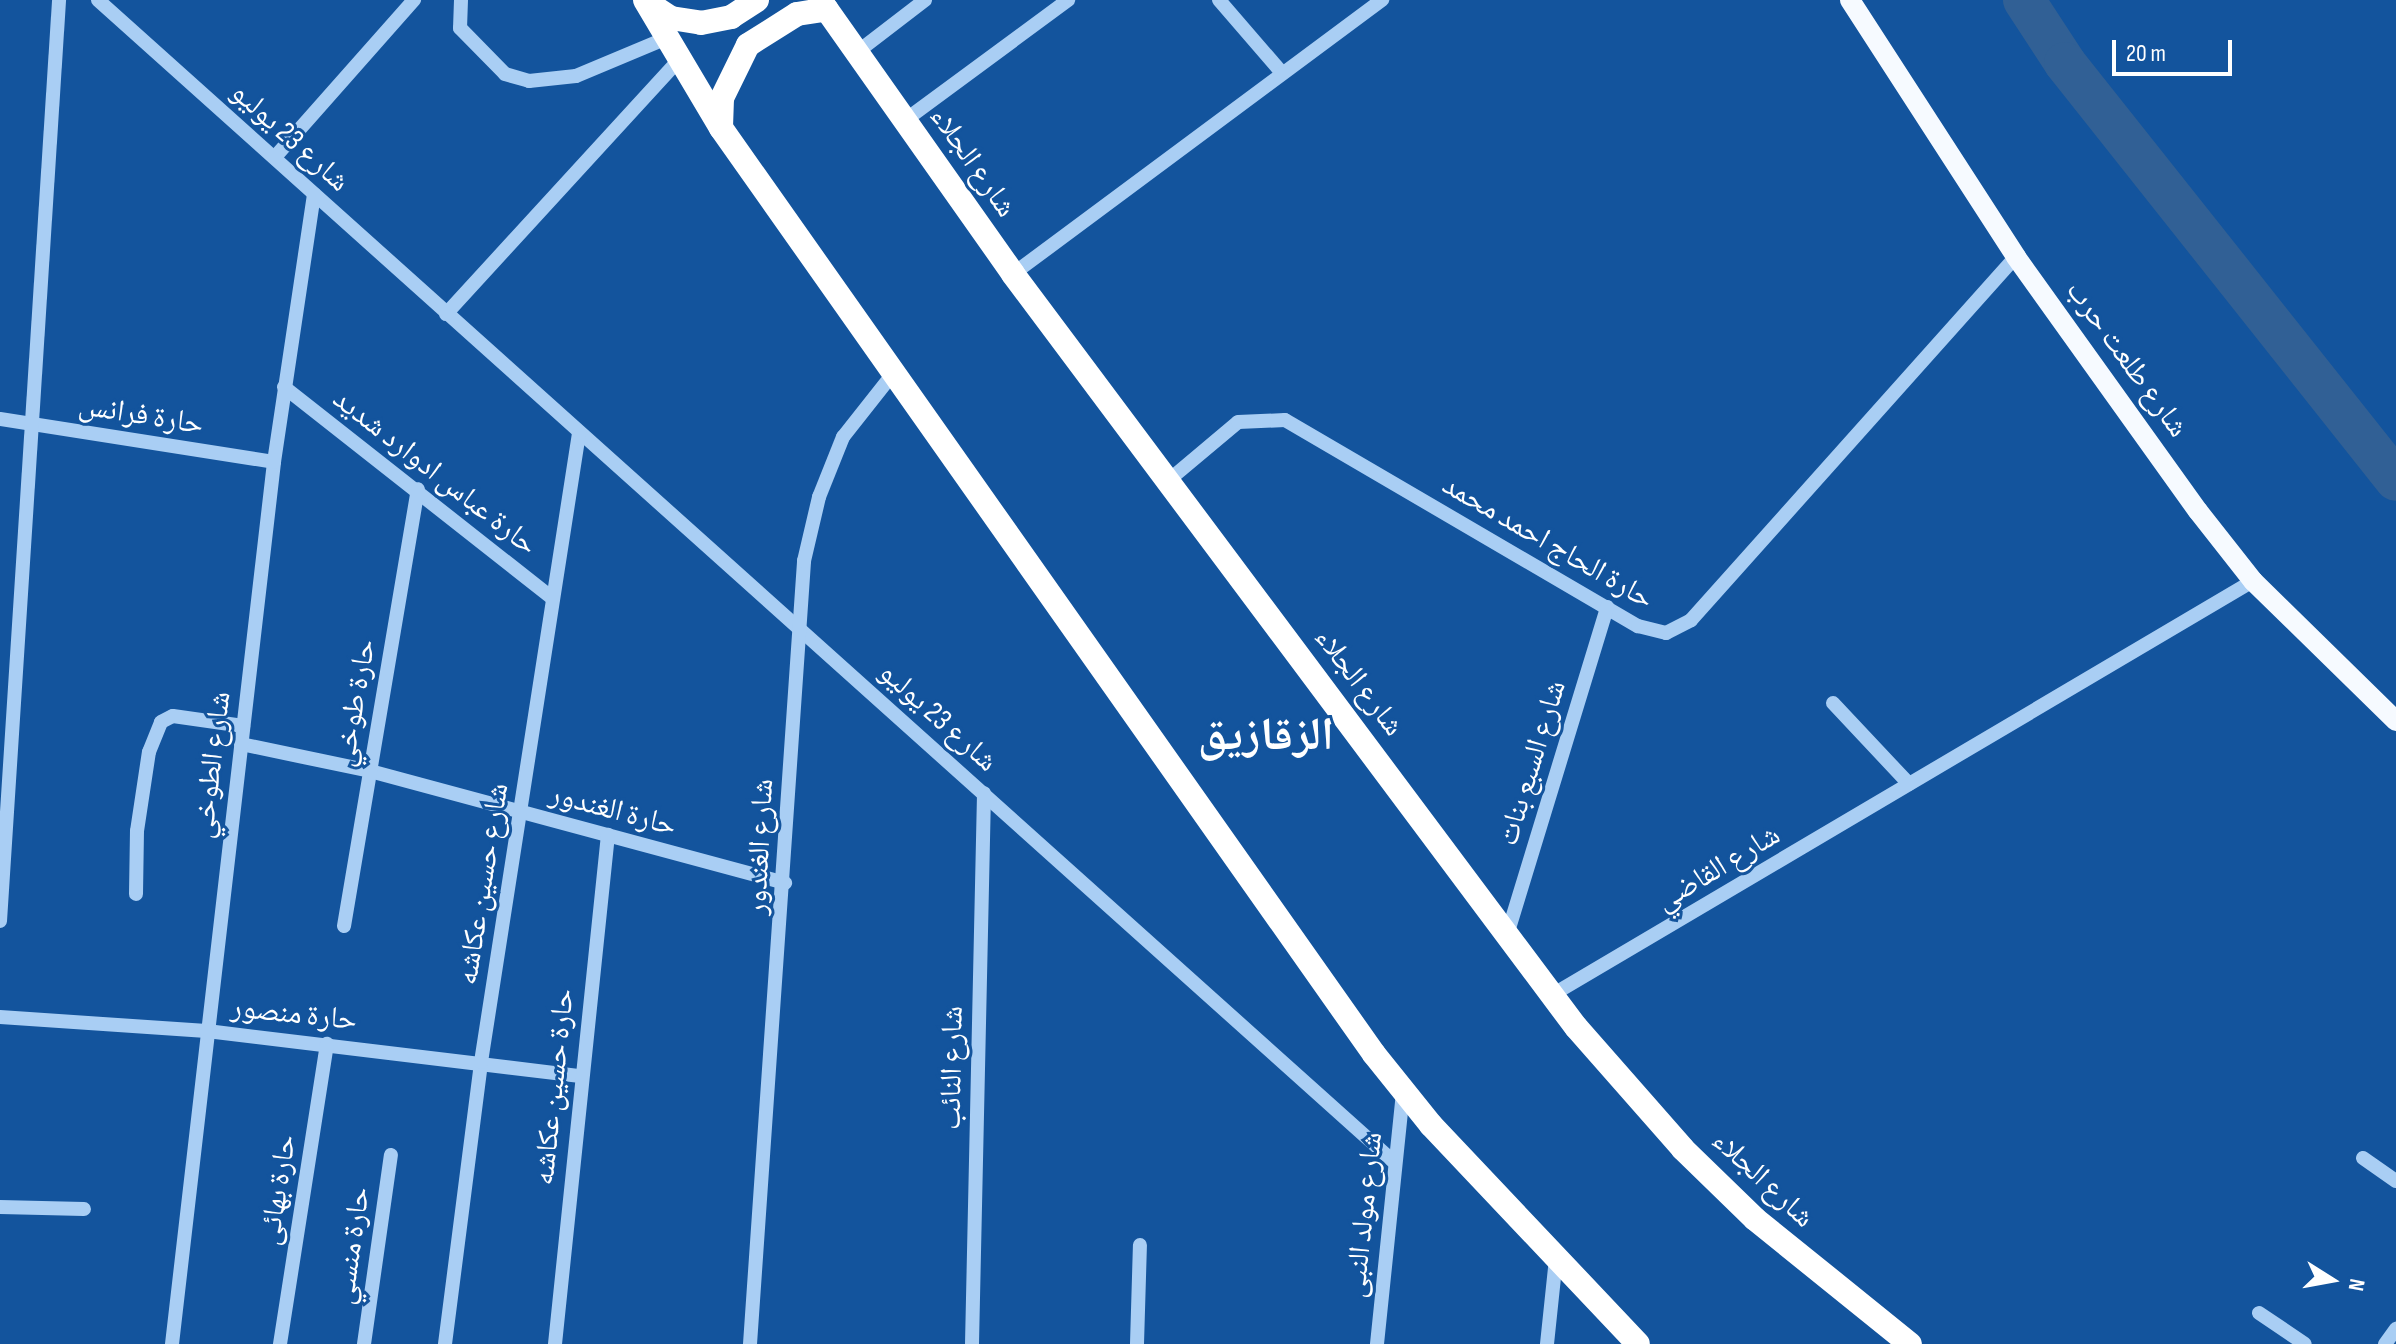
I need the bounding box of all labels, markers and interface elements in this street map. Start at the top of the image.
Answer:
scale bar [2116,24,2236,74]
text: 20 m [2126,39,2166,68]
street label: شارع 23 يوليو [223,74,357,200]
street label: شارع الجلاء [922,100,1024,224]
street label: شارع طلعت حرب [2058,274,2196,444]
street label: حارة عباس ادوارد شديد [325,381,545,563]
street label: حارة فرانس [76,387,206,443]
street label: حارة الحاج احمد محمد [1436,467,1660,617]
street label: شارع الجلاء [1307,621,1411,743]
street label: حارة طوخي [326,636,384,770]
street label: شارع 23 يوليو [871,654,1005,780]
street label: شارع السبع بنات [1490,676,1574,850]
street label: شارع الطوخي [185,689,239,841]
district label: الزقازيق [1198,708,1334,764]
street label: حارة الغندور [546,776,680,844]
street label: شارع الغندور [738,778,782,916]
street label: شارع حسين عكاشه [449,781,517,987]
street label: شارع القاضي [1649,817,1787,919]
street label: حارة حسين عكاشه [526,987,582,1187]
street label: حارة منصور [229,989,359,1039]
street label: شارع النائب [933,1005,971,1131]
street label: شارع الجلاء [1704,1123,1822,1235]
street label: شارع مولد النبى [1337,1130,1391,1300]
street label: حارة بهائى [252,1132,304,1248]
street label: حارة منسي [326,1185,378,1307]
north arrow [2292,1240,2372,1320]
text: N [2342,1276,2370,1293]

